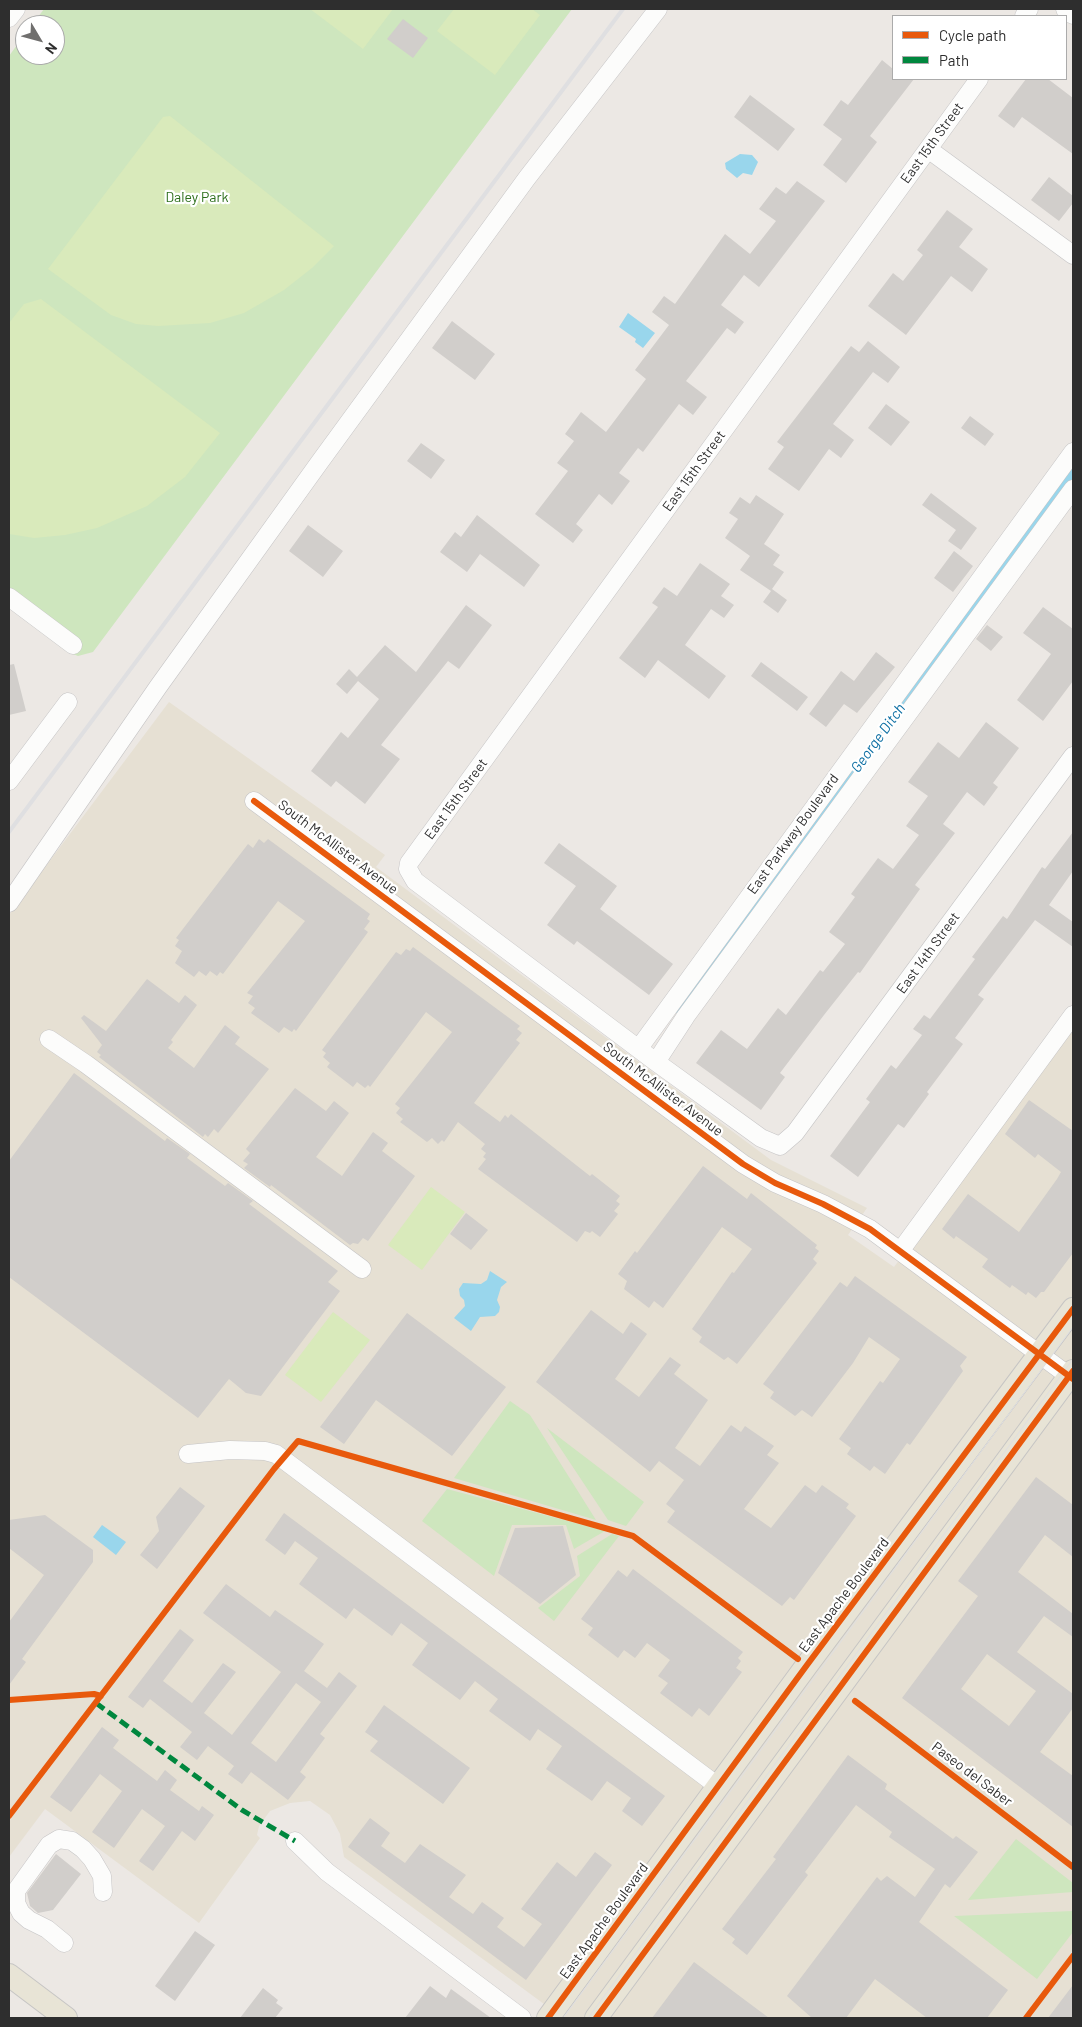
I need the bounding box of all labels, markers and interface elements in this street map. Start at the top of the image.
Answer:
north arrow [15,15,65,65]
legend [892,15,1067,80]
text: Cycle path [939,26,1006,44]
text: N [42,40,61,58]
text: Path [939,51,969,69]
street label: East 15th Street [897,99,967,187]
park label: Daley Park [166,189,228,205]
street label: East 15th Street [659,427,729,515]
water label: George Ditch [847,700,909,776]
street label: East 15th Street [421,755,491,843]
street label: East Parkway Boulevard [744,771,842,897]
street label: South McAllister Avenue [275,796,401,898]
street label: East 14th Street [893,909,963,997]
street label: South McAllister Avenue [600,1038,726,1140]
street label: East Apache Boulevard [795,1534,893,1656]
street label: Paseo del Saber [928,1738,1016,1810]
street label: East Apache Boulevard [556,1860,652,1982]

